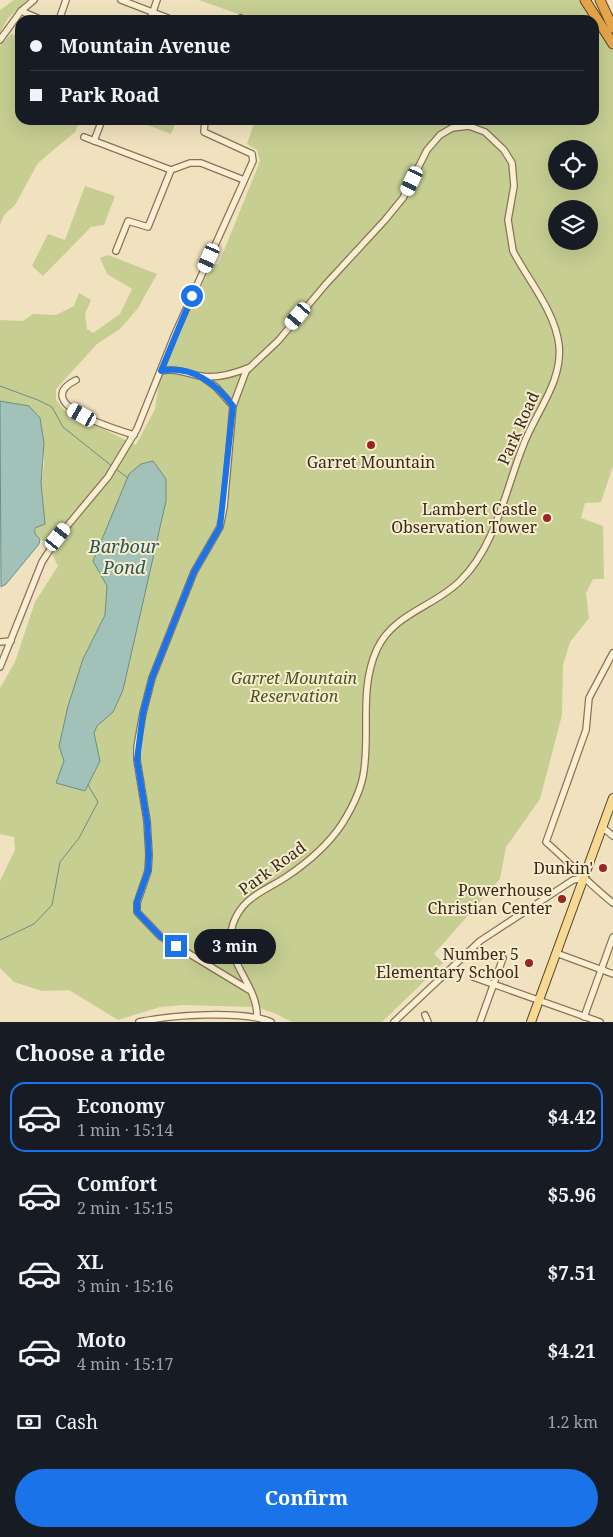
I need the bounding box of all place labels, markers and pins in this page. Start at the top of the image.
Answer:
marker: Garret Mountain [365,439,377,451]
place label: Garret Mountain [307,451,435,473]
place label: Lambert Castle Observation Tower [391,498,537,538]
marker: Lambert Castle Observation Tower [541,512,553,524]
place label: Dunkin' [533,857,593,879]
marker: Dunkin' [597,862,609,874]
place label: Powerhouse Christian Center [427,879,552,919]
marker: Powerhouse Christian Center [556,893,568,905]
place label: Number 5 Elementary School [376,943,519,983]
marker: Number 5 Elementary School [523,957,535,969]

